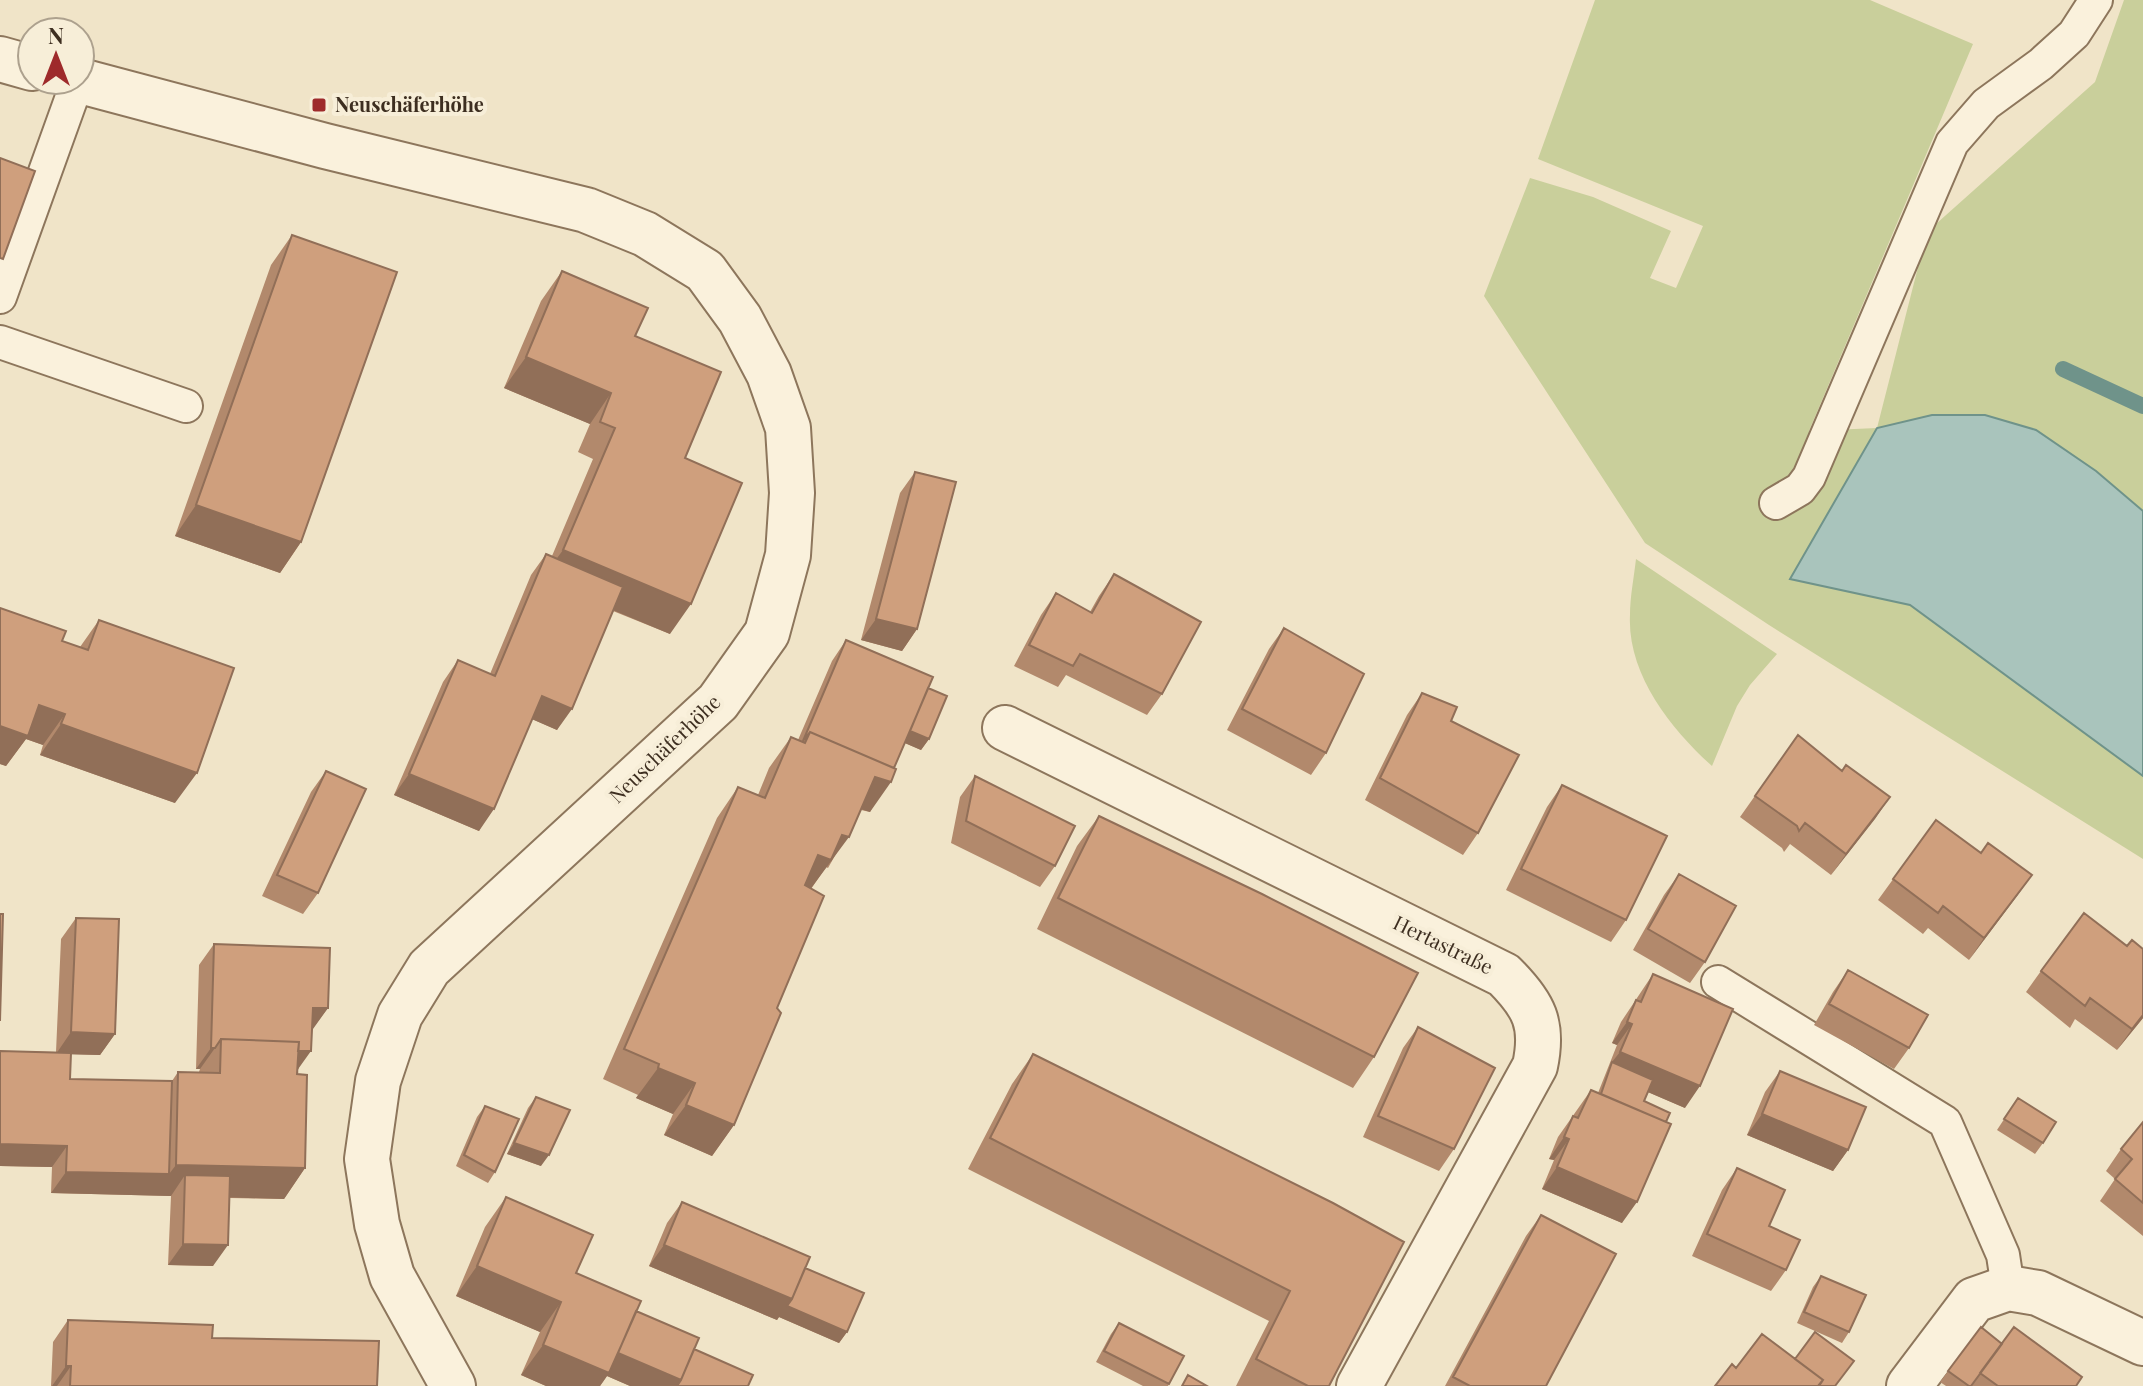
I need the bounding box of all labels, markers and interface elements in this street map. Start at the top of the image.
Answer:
north arrow [16,16,96,96]
text: N [48,20,64,50]
place label: Neuschäferhöhe [335,90,484,117]
marker: Neuschäferhöhe [310,96,328,114]
street label: Neuschäferhöhe [602,688,726,808]
street label: Hertastraße [1389,908,1498,979]

